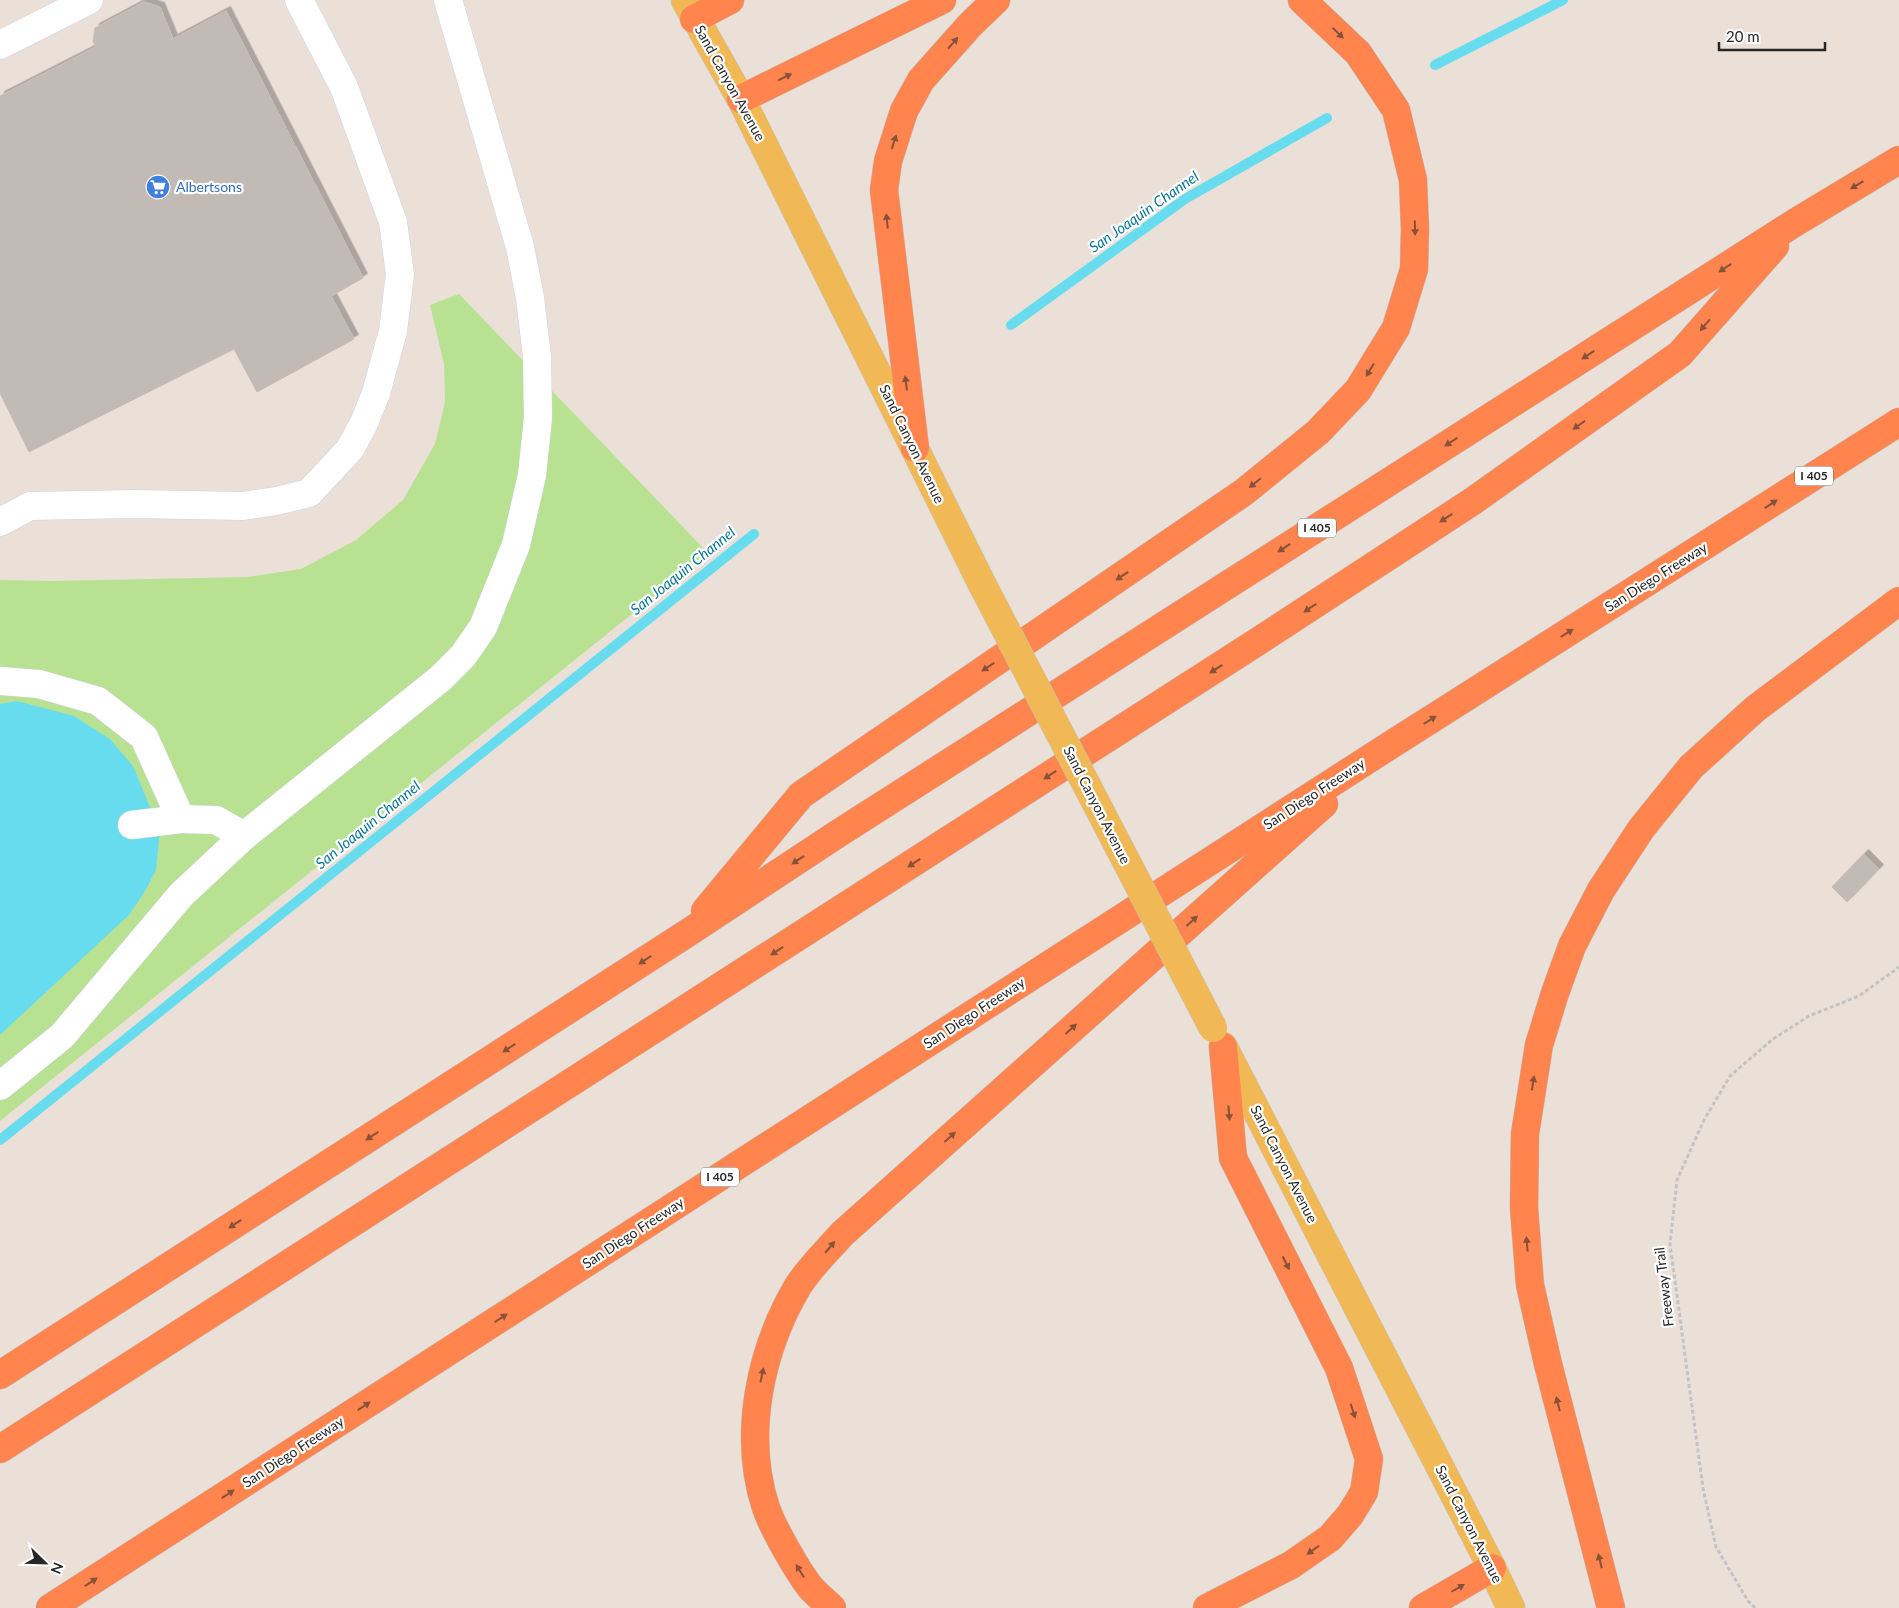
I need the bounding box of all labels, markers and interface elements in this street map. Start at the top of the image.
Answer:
scale bar [1719,20,1825,52]
street label: Sand Canyon Avenue [692,22,769,144]
one-way arrow [1332,27,1344,39]
text: 20 m [1726,27,1760,45]
one-way arrow [948,37,959,50]
one-way arrow [778,73,792,81]
one-way arrow [891,135,898,150]
water label: San Joaquin Channel [1085,166,1202,256]
supermarket icon: Albertsons [145,174,171,200]
place label: Albertsons [176,178,242,195]
one-way arrow [1851,181,1864,190]
one-way arrow [883,213,891,229]
one-way arrow [1411,221,1419,237]
one-way arrow [1718,263,1732,272]
one-way arrow [1700,318,1711,331]
one-way arrow [1581,350,1594,360]
one-way arrow [1366,363,1375,376]
one-way arrow [902,374,910,390]
street label: Sand Canyon Avenue [876,382,949,506]
one-way arrow [1572,420,1586,430]
one-way arrow [1444,438,1457,447]
road number: I 405 [1795,466,1833,486]
one-way arrow [1249,477,1262,488]
one-way arrow [1764,499,1778,509]
one-way arrow [1439,514,1452,523]
road number: I 405 [1298,518,1336,538]
water label: San Joaquin Channel [626,522,739,618]
street label: San Diego Freeway [1601,538,1711,615]
one-way arrow [1278,544,1291,553]
one-way arrow [1115,571,1129,581]
one-way arrow [1303,603,1317,613]
one-way arrow [1561,628,1574,638]
one-way arrow [981,663,995,672]
one-way arrow [1210,664,1223,673]
one-way arrow [1423,715,1437,725]
street label: Sand Canyon Avenue [1060,743,1135,866]
street label: San Diego Freeway [1260,754,1368,833]
one-way arrow [1044,771,1057,780]
water label: San Joaquin Channel [311,776,424,872]
one-way arrow [791,855,805,865]
one-way arrow [907,858,920,868]
one-way arrow [1186,915,1198,927]
one-way arrow [770,946,783,956]
one-way arrow [639,956,652,965]
street label: San Diego Freeway [920,973,1028,1052]
one-way arrow [1065,1024,1078,1035]
one-way arrow [502,1043,515,1053]
one-way arrow [1529,1074,1537,1090]
street label: Sand Canyon Avenue [1247,1102,1322,1225]
one-way arrow [1225,1105,1233,1121]
one-way arrow [365,1131,379,1141]
one-way arrow [943,1132,956,1143]
road number: I 405 [701,1168,739,1186]
street label: San Diego Freeway [579,1193,687,1272]
one-way arrow [229,1219,242,1229]
one-way arrow [1523,1236,1531,1252]
one-way arrow [825,1241,836,1254]
street label: Freeway Trail [1650,1246,1677,1328]
one-way arrow [1282,1256,1290,1270]
one-way arrow [494,1313,508,1322]
one-way arrow [759,1367,767,1383]
one-way arrow [1554,1396,1562,1411]
one-way arrow [358,1401,371,1410]
one-way arrow [1350,1403,1357,1418]
street label: San Diego Freeway [239,1412,347,1491]
street label: Sand Canyon Avenue [1432,1462,1507,1585]
one-way arrow [221,1489,235,1498]
north arrow [20,1538,70,1588]
one-way arrow [1306,1545,1320,1555]
one-way arrow [1596,1553,1604,1568]
text: N [47,1560,67,1577]
one-way arrow [796,1565,805,1578]
one-way arrow [85,1577,98,1586]
one-way arrow [1451,1584,1464,1593]

